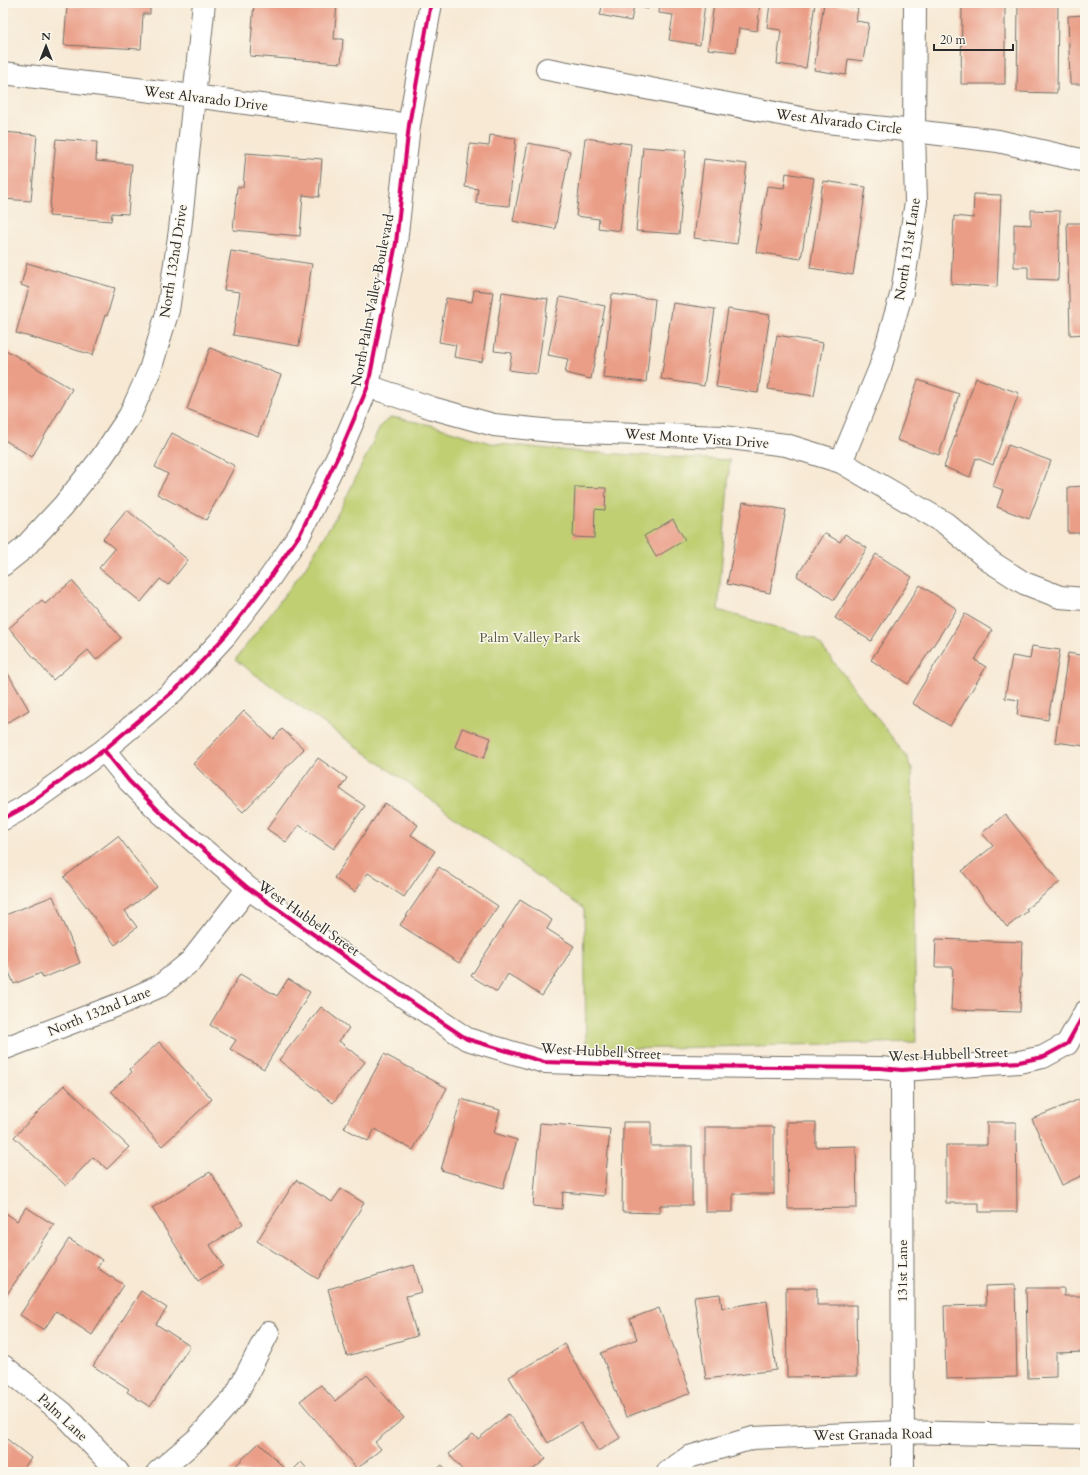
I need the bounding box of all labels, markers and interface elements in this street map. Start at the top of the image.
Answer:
north arrow [26,26,66,66]
scale bar [934,26,1013,52]
text: N [41,29,51,44]
text: 20 m [940,32,967,48]
street label: West Alvarado Drive [142,81,269,116]
street label: West Alvarado Circle [774,104,903,139]
street label: North 131st Lane [890,196,925,302]
street label: North 132nd Drive [155,203,192,319]
street label: North Palm Valley Boulevard [346,212,399,388]
street label: West Monte Vista Drive [623,424,770,453]
park label: Palm Valley Park [479,628,581,647]
street label: West Hubbell Street [253,876,364,961]
street label: North 132nd Lane [45,982,154,1041]
street label: West Hubbell Street [540,1039,662,1064]
street label: West Hubbell Street [887,1043,1009,1066]
street label: 131st Lane [893,1239,912,1303]
street label: Palm Lane [33,1389,92,1446]
street label: West Granada Road [812,1424,933,1445]

